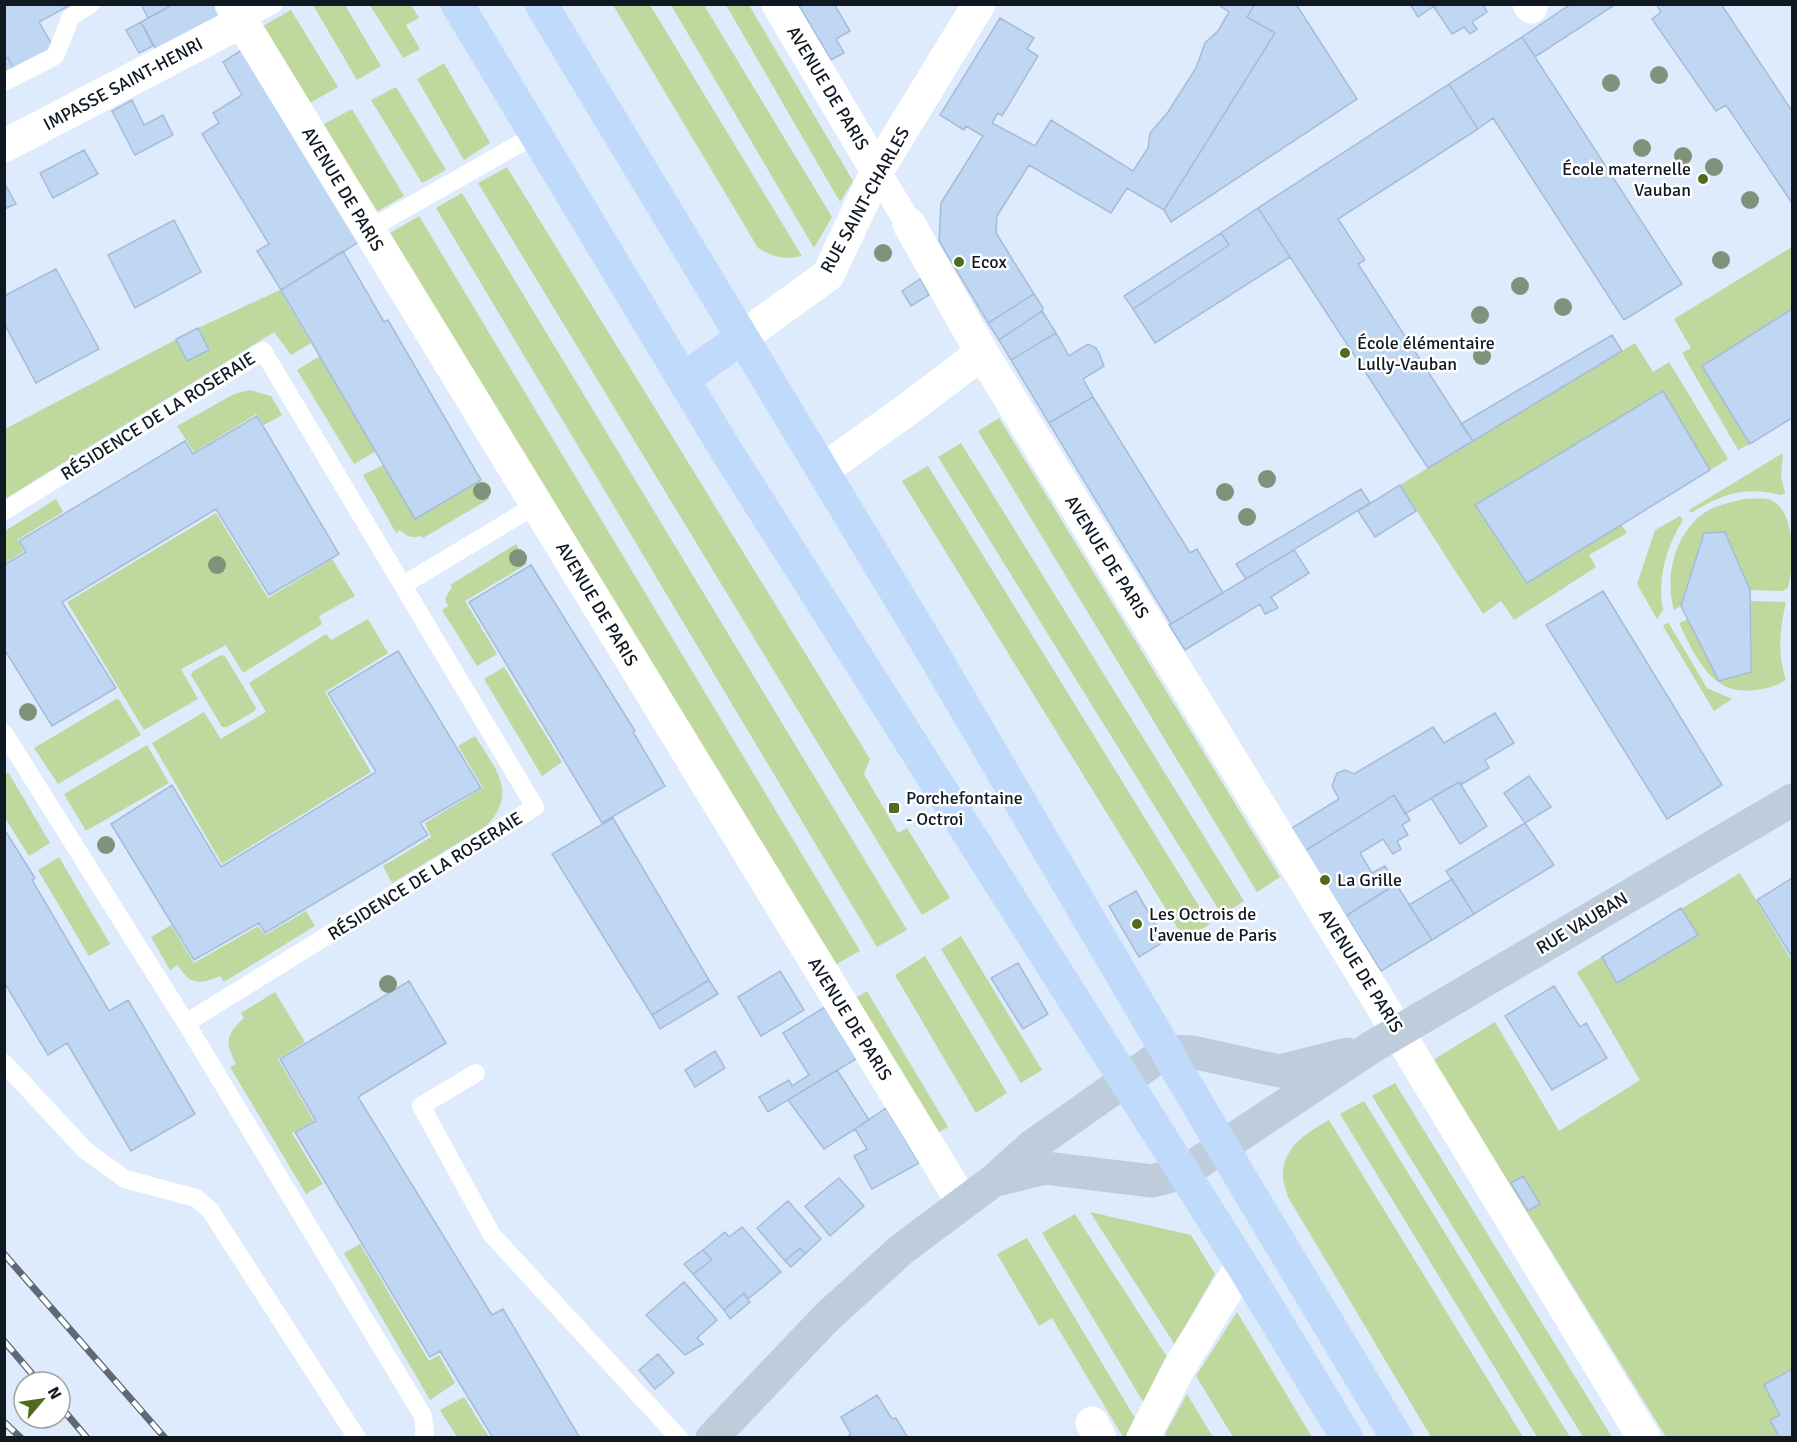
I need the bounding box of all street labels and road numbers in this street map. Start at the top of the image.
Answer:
street label: AVENUE DE PARIS [782,22,874,154]
street label: IMPASSE SAINT-HENRI [39,33,207,135]
street label: AVENUE DE PARIS [297,123,389,255]
street label: RUE SAINT-CHARLES [816,123,914,277]
street label: RÉSIDENCE DE LA ROSERAIE [57,347,259,485]
street label: AVENUE DE PARIS [1060,491,1154,623]
street label: AVENUE DE PARIS [551,538,643,670]
street label: RÉSIDENCE DE LA ROSERAIE [324,807,526,945]
street label: RUE VAUBAN [1532,887,1632,959]
street label: AVENUE DE PARIS [1314,905,1408,1037]
street label: AVENUE DE PARIS [803,953,897,1085]

